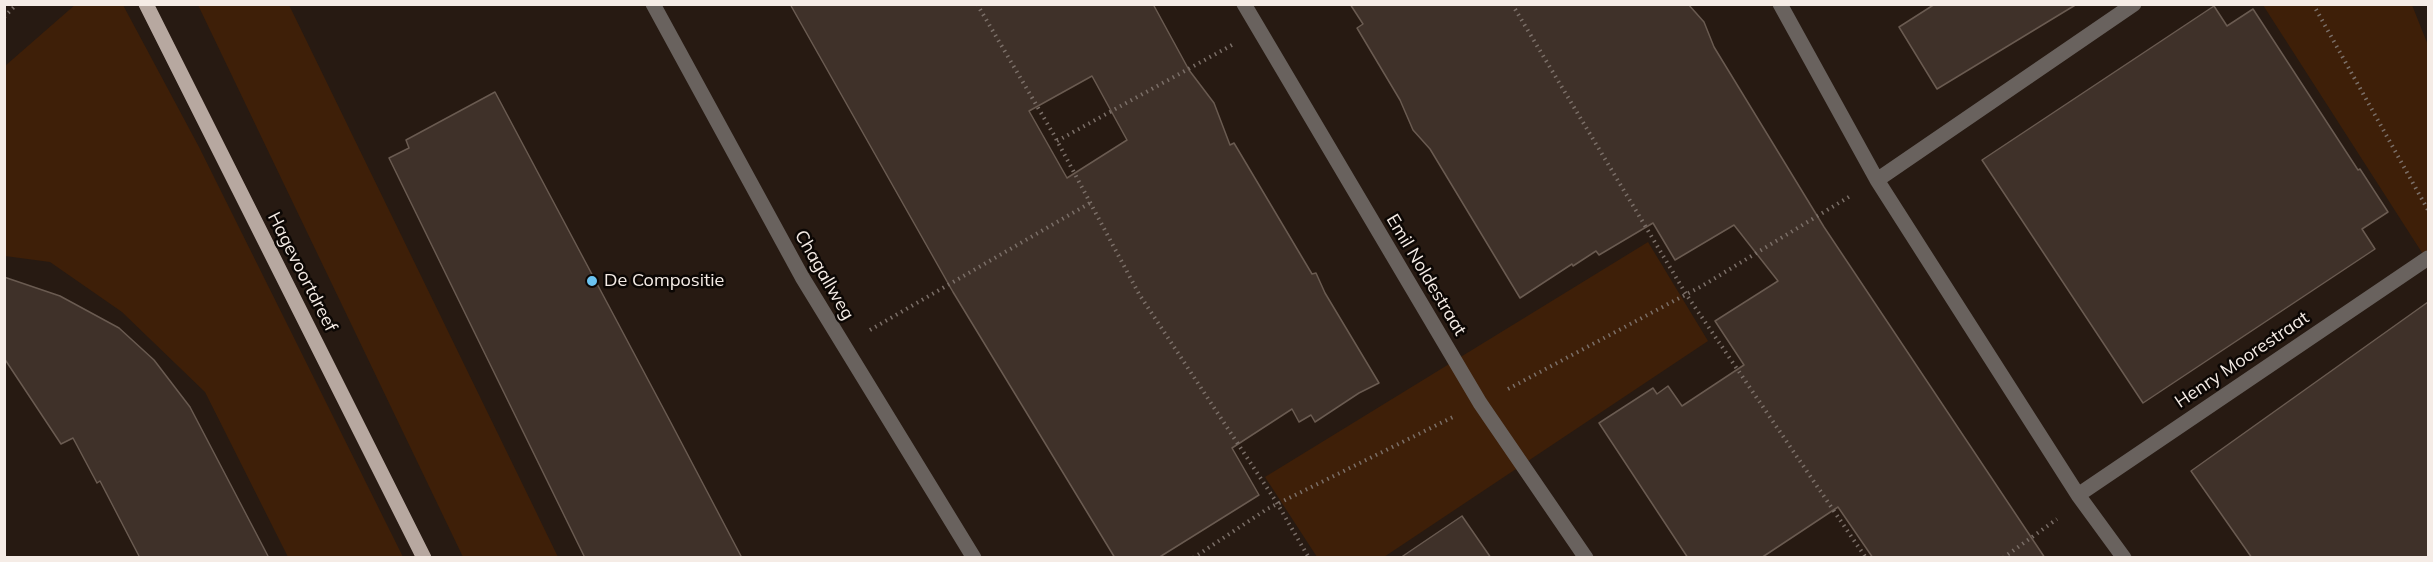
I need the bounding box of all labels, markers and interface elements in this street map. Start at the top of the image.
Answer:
street label: Hagevoortdreef [263,209,341,335]
street label: Emil Noldestraat [1381,210,1471,340]
street label: Chagallweg [790,226,858,324]
place label: De Compositie [604,270,724,292]
marker: De Compositie [585,274,599,288]
street label: Henry Moorestraat [2171,307,2313,413]

